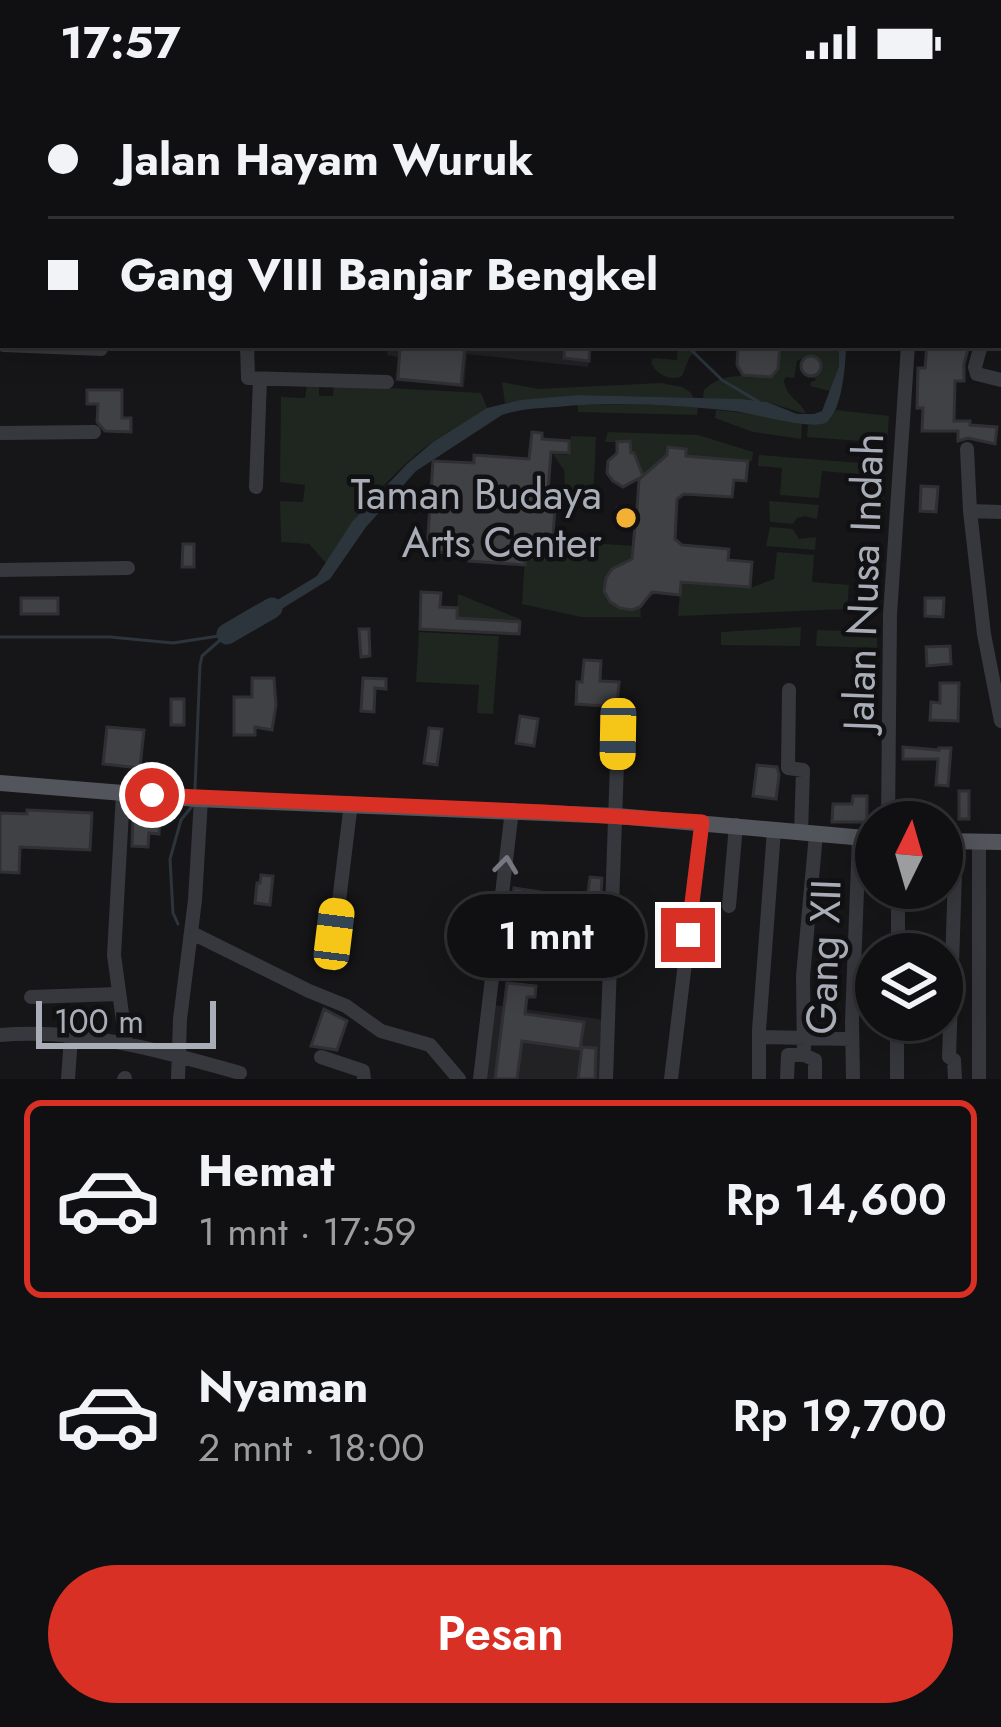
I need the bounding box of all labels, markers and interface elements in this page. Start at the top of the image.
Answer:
text: 17:57 [60,10,181,75]
text: Jalan Hayam Wuruk [120,127,533,192]
text: Gang VIII Banjar Bengkel [120,242,658,307]
street label: Jalan Nusa Indah [828,432,899,737]
place label: Taman Budaya Arts Center [351,464,603,573]
marker: Taman Budaya Arts Center [613,505,639,531]
car [599,698,637,770]
route start [125,768,179,822]
north arrow [855,801,963,909]
map controls [855,801,963,1041]
one-way arrow [492,855,518,875]
street label: Gang XII [790,878,857,1036]
callout: 1 mnt [448,893,646,977]
car [312,896,356,972]
text: 1 mnt [498,907,594,964]
route end [661,908,715,962]
button: layers [855,933,963,1041]
scale bar [36,995,216,1048]
text: 100 m [54,998,144,1045]
text: Hemat [198,1138,335,1203]
icon: car [54,1145,162,1253]
text: Rp 14,600 [726,1167,947,1232]
text: 1 mnt · 17:59 [198,1203,417,1260]
text: Nyaman [198,1354,368,1419]
icon: car [54,1361,162,1469]
text: Rp 19,700 [732,1383,947,1448]
text: 2 mnt · 18:00 [198,1419,425,1476]
button: Pesan [48,1565,953,1703]

